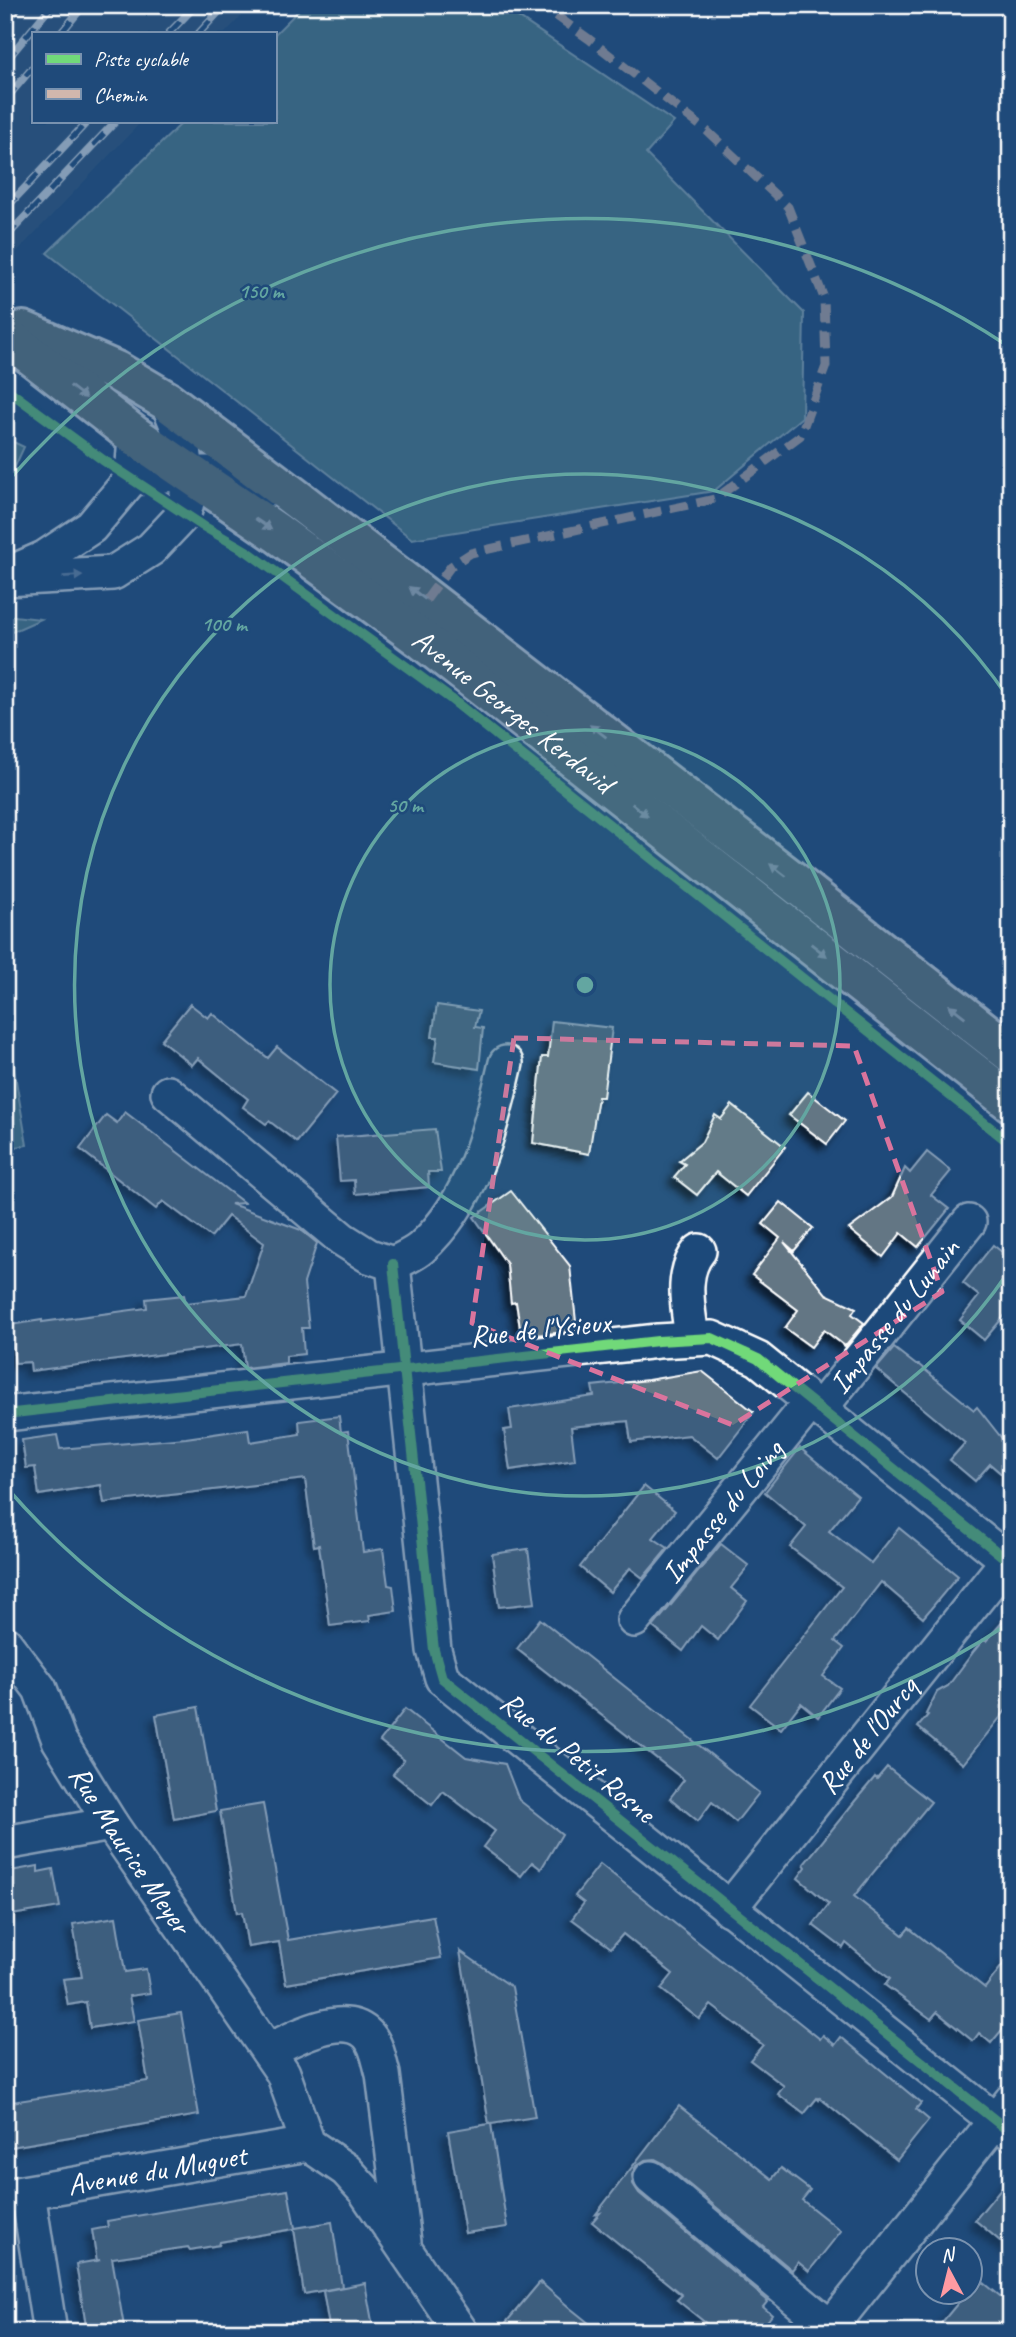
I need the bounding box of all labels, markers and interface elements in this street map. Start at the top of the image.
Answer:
legend [32,32,276,122]
text: Piste cyclable [94,46,190,72]
text: Chemin [94,82,148,108]
text: 150 m [238,278,286,304]
one-way arrow [69,384,87,399]
one-way arrow [254,517,273,530]
one-way arrow [63,570,85,581]
one-way arrow [409,585,427,600]
text: 100 m [201,611,249,637]
street label: Avenue Georges Kerdavid [405,620,624,804]
one-way arrow [589,725,607,739]
text: 50 m [387,792,425,818]
one-way arrow [630,802,648,817]
one-way arrow [770,862,788,877]
one-way arrow [810,942,827,957]
centre of rings [573,973,597,997]
one-way arrow [949,1003,967,1018]
street label: Impasse du Lunain [821,1229,969,1401]
street label: Rue de l'Ysieux [468,1302,615,1355]
street label: Impasse du Loing [653,1431,793,1591]
street label: Rue de l'Ourcq [809,1667,928,1802]
street label: Rue du Petit Rosne [493,1683,665,1832]
street label: Rue Maurice Meyer [60,1758,202,1944]
street label: Avenue du Muguet [65,2135,252,2204]
north arrow [914,2236,984,2306]
text: N [940,2242,958,2268]

